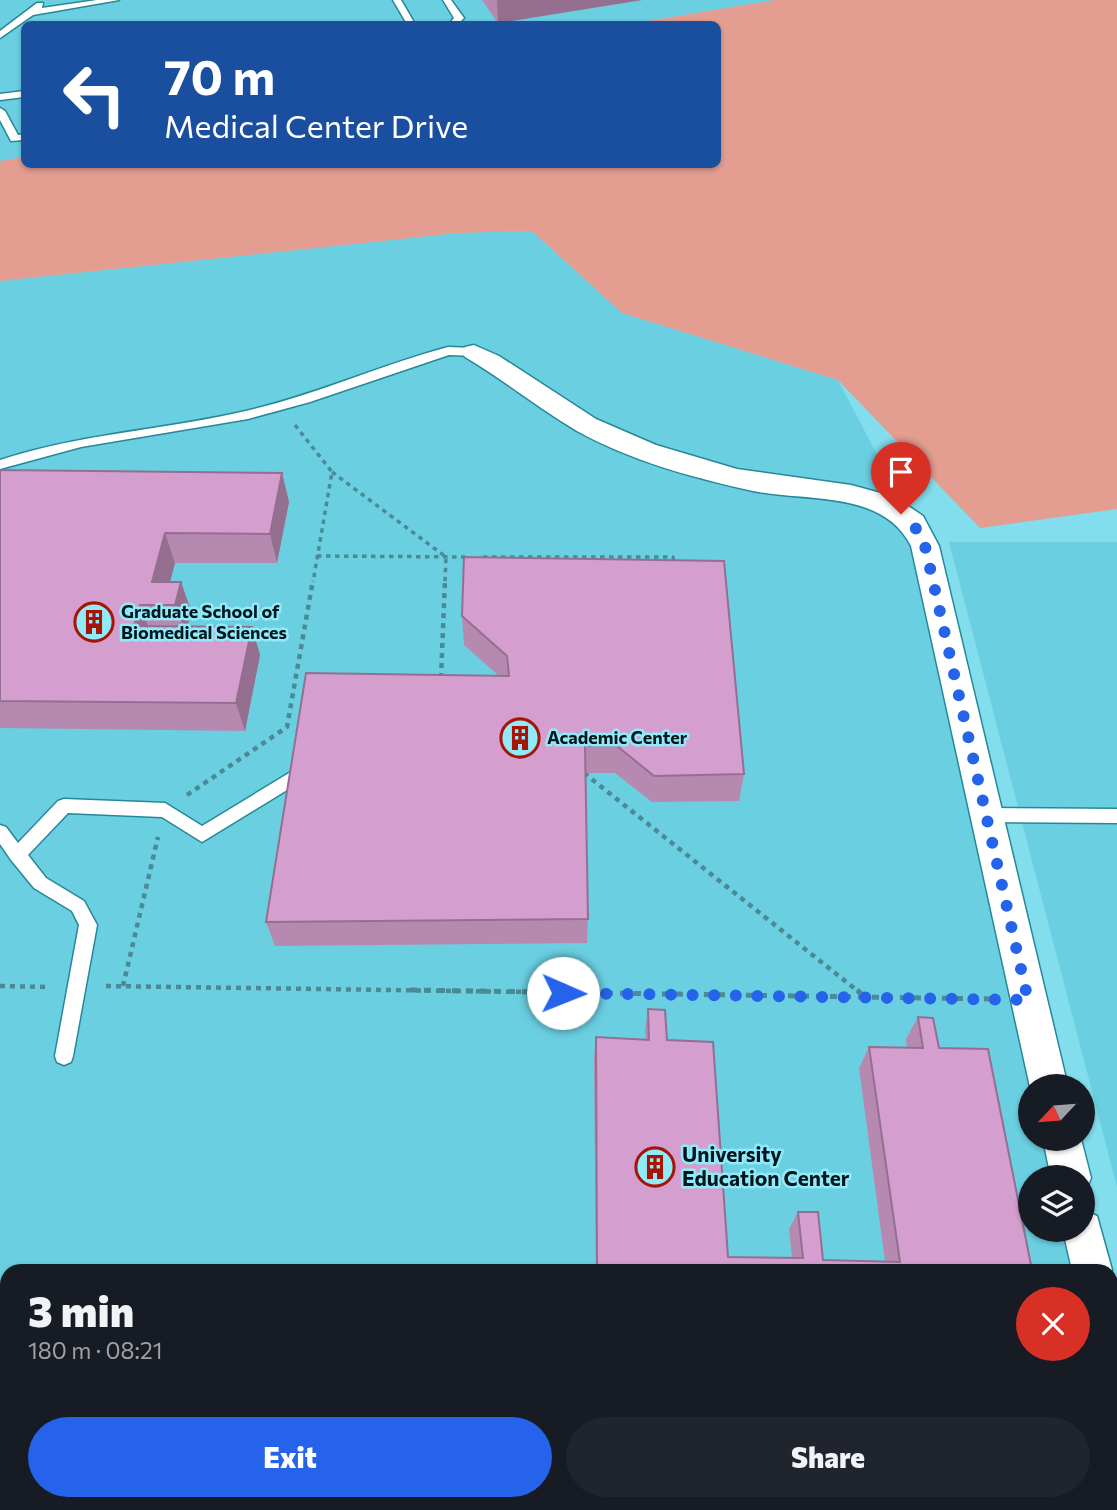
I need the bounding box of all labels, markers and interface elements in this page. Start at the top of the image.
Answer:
text: 70 m [164,45,275,105]
icon: left [49,49,140,140]
text: Medical Center Drive [164,105,468,145]
pin [871,442,931,514]
icon: arrive [882,453,920,491]
place label: Graduate School of Biomedical Sciences [121,600,287,643]
building icon: Graduate School of Biomedical Sciences [73,601,115,643]
building icon: Academic Center [499,717,541,759]
place label: Academic Center [547,726,688,748]
position arrow [526,956,600,1030]
north arrow [1018,1074,1096,1152]
map controls [1018,1074,1095,1242]
place label: University Education Center [682,1141,850,1190]
building icon: University Education Center [634,1146,676,1188]
button: layers [1018,1165,1095,1242]
text: 3 min [28,1284,134,1336]
button: close [1016,1287,1090,1361]
text: 180 m · 08:21 [28,1336,163,1364]
button: Exit [28,1417,552,1497]
button: Share [566,1417,1090,1497]

